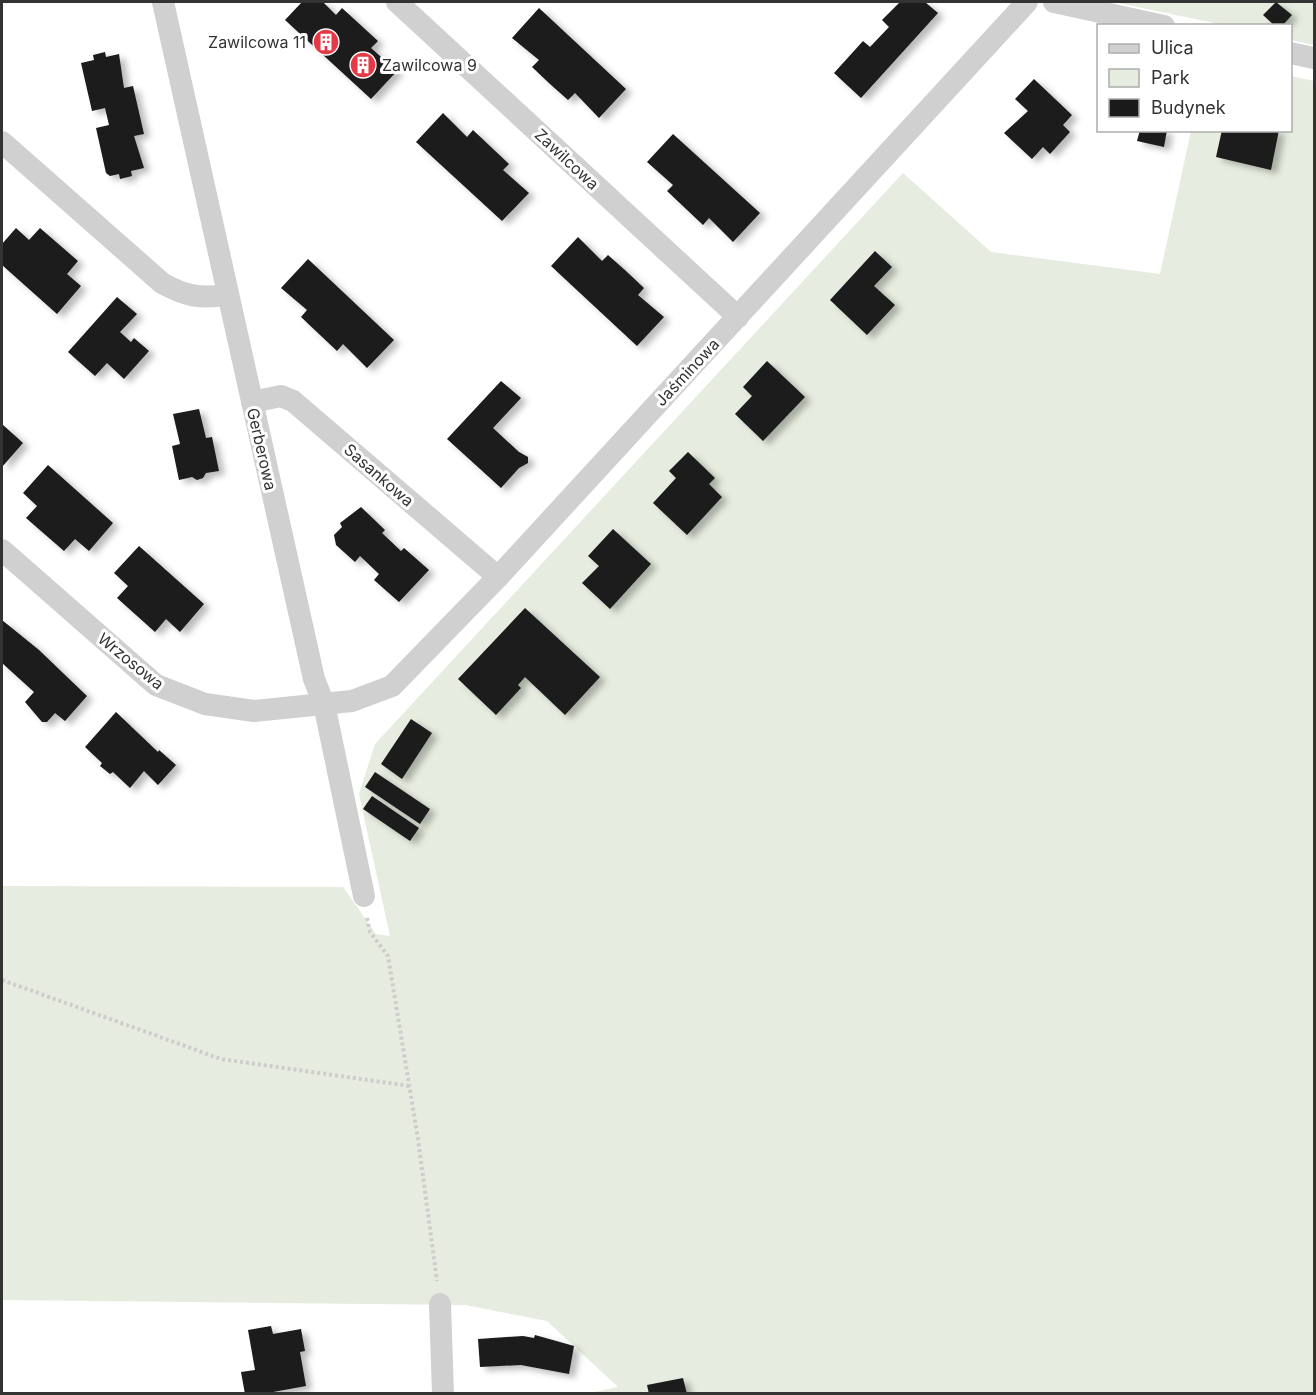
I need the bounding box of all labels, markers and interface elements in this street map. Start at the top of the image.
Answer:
legend [1097,24,1292,132]
building icon: Zawilcowa 11 [311,27,341,57]
place label: Zawilcowa 11 [208,32,306,52]
text: Ulica [1151,37,1194,58]
building icon: Zawilcowa 9 [348,50,378,80]
place label: Zawilcowa 9 [382,55,477,75]
text: Park [1151,67,1190,88]
text: Budynek [1151,97,1226,118]
street label: Zawilcowa [531,124,603,194]
street label: Jaśminowa [651,334,723,410]
street label: Gerberowa [243,406,281,492]
street label: Sasankowa [340,439,418,511]
street label: Wrzosowa [94,628,168,694]

